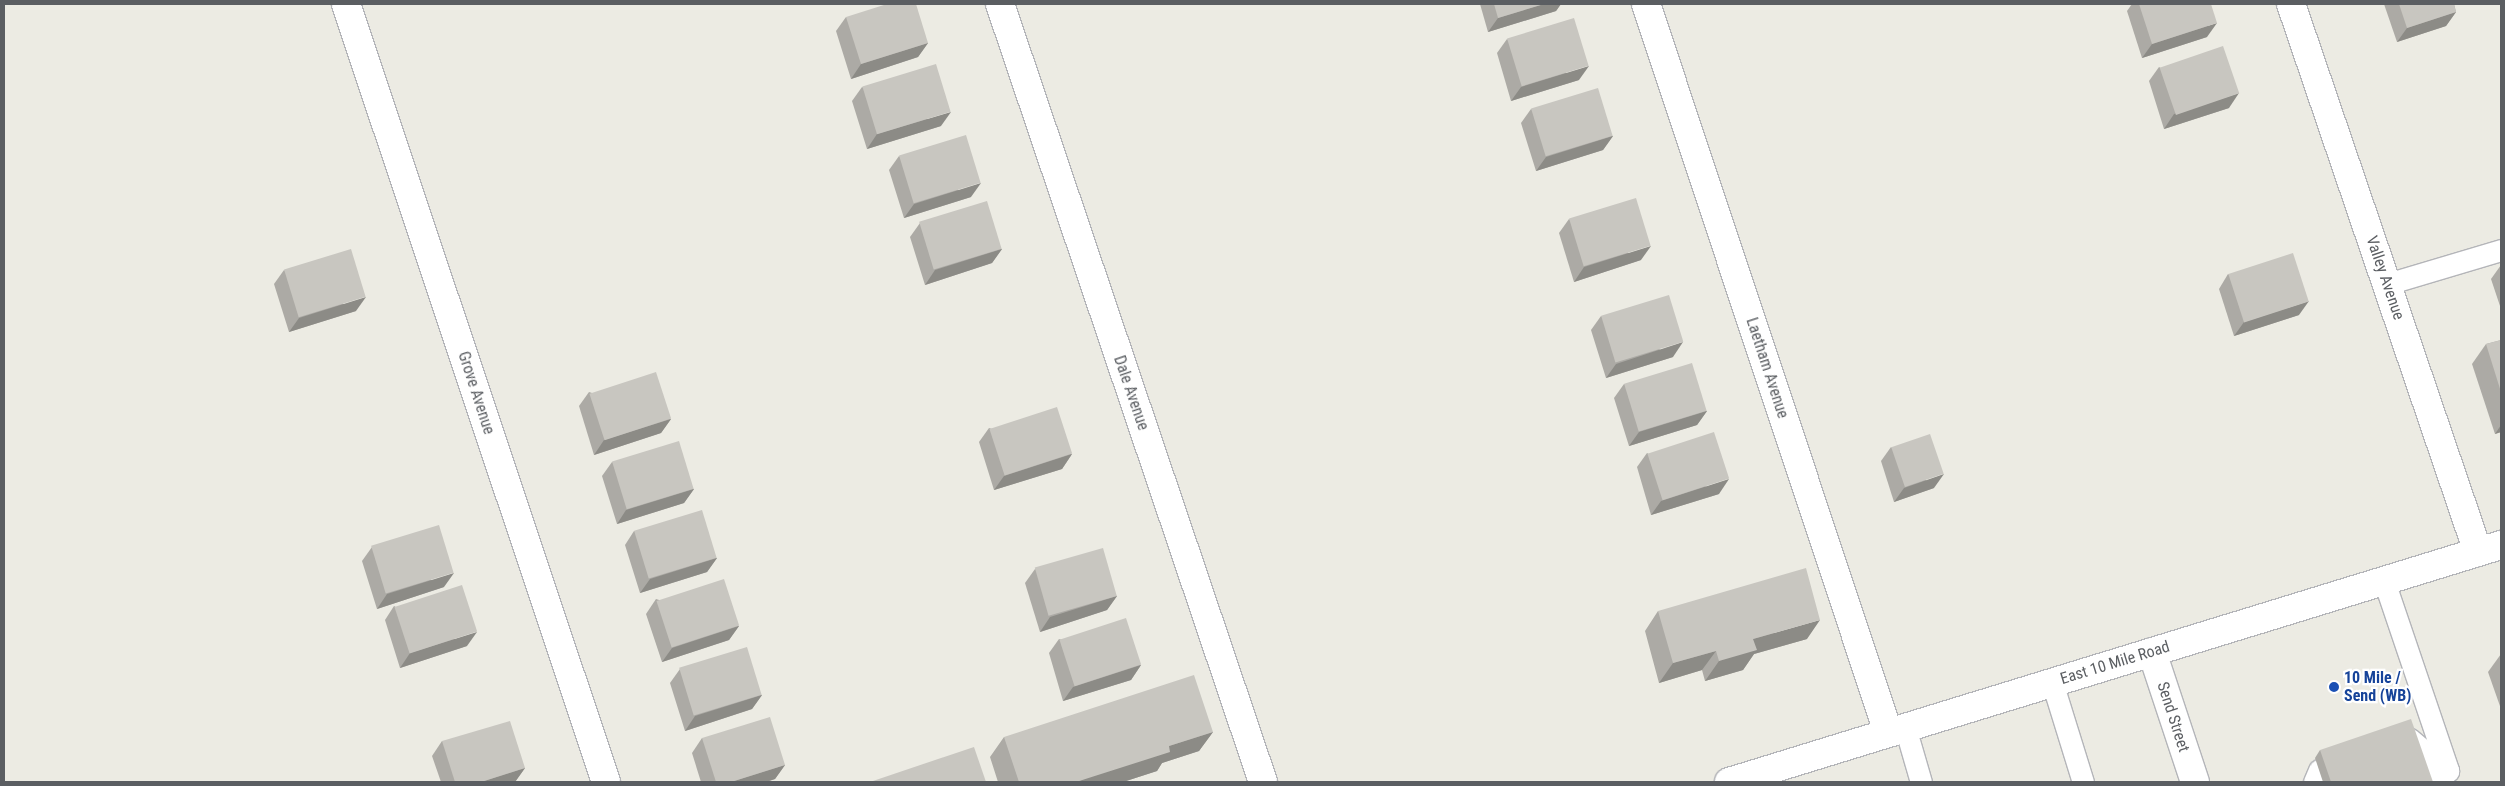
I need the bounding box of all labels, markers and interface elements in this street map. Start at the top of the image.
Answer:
street label: Valley Avenue [2362,234,2408,322]
street label: Laetham Avenue [1742,315,1792,421]
street label: Grove Avenue [454,349,498,437]
street label: Dale Avenue [1109,353,1153,433]
street label: East 10 Mile Road [2058,637,2172,689]
place label: 10 Mile / Send (WB) [2344,668,2411,706]
street label: Send Street [2153,679,2193,755]
marker: 10 Mile / Send (WB) [2328,681,2340,693]

